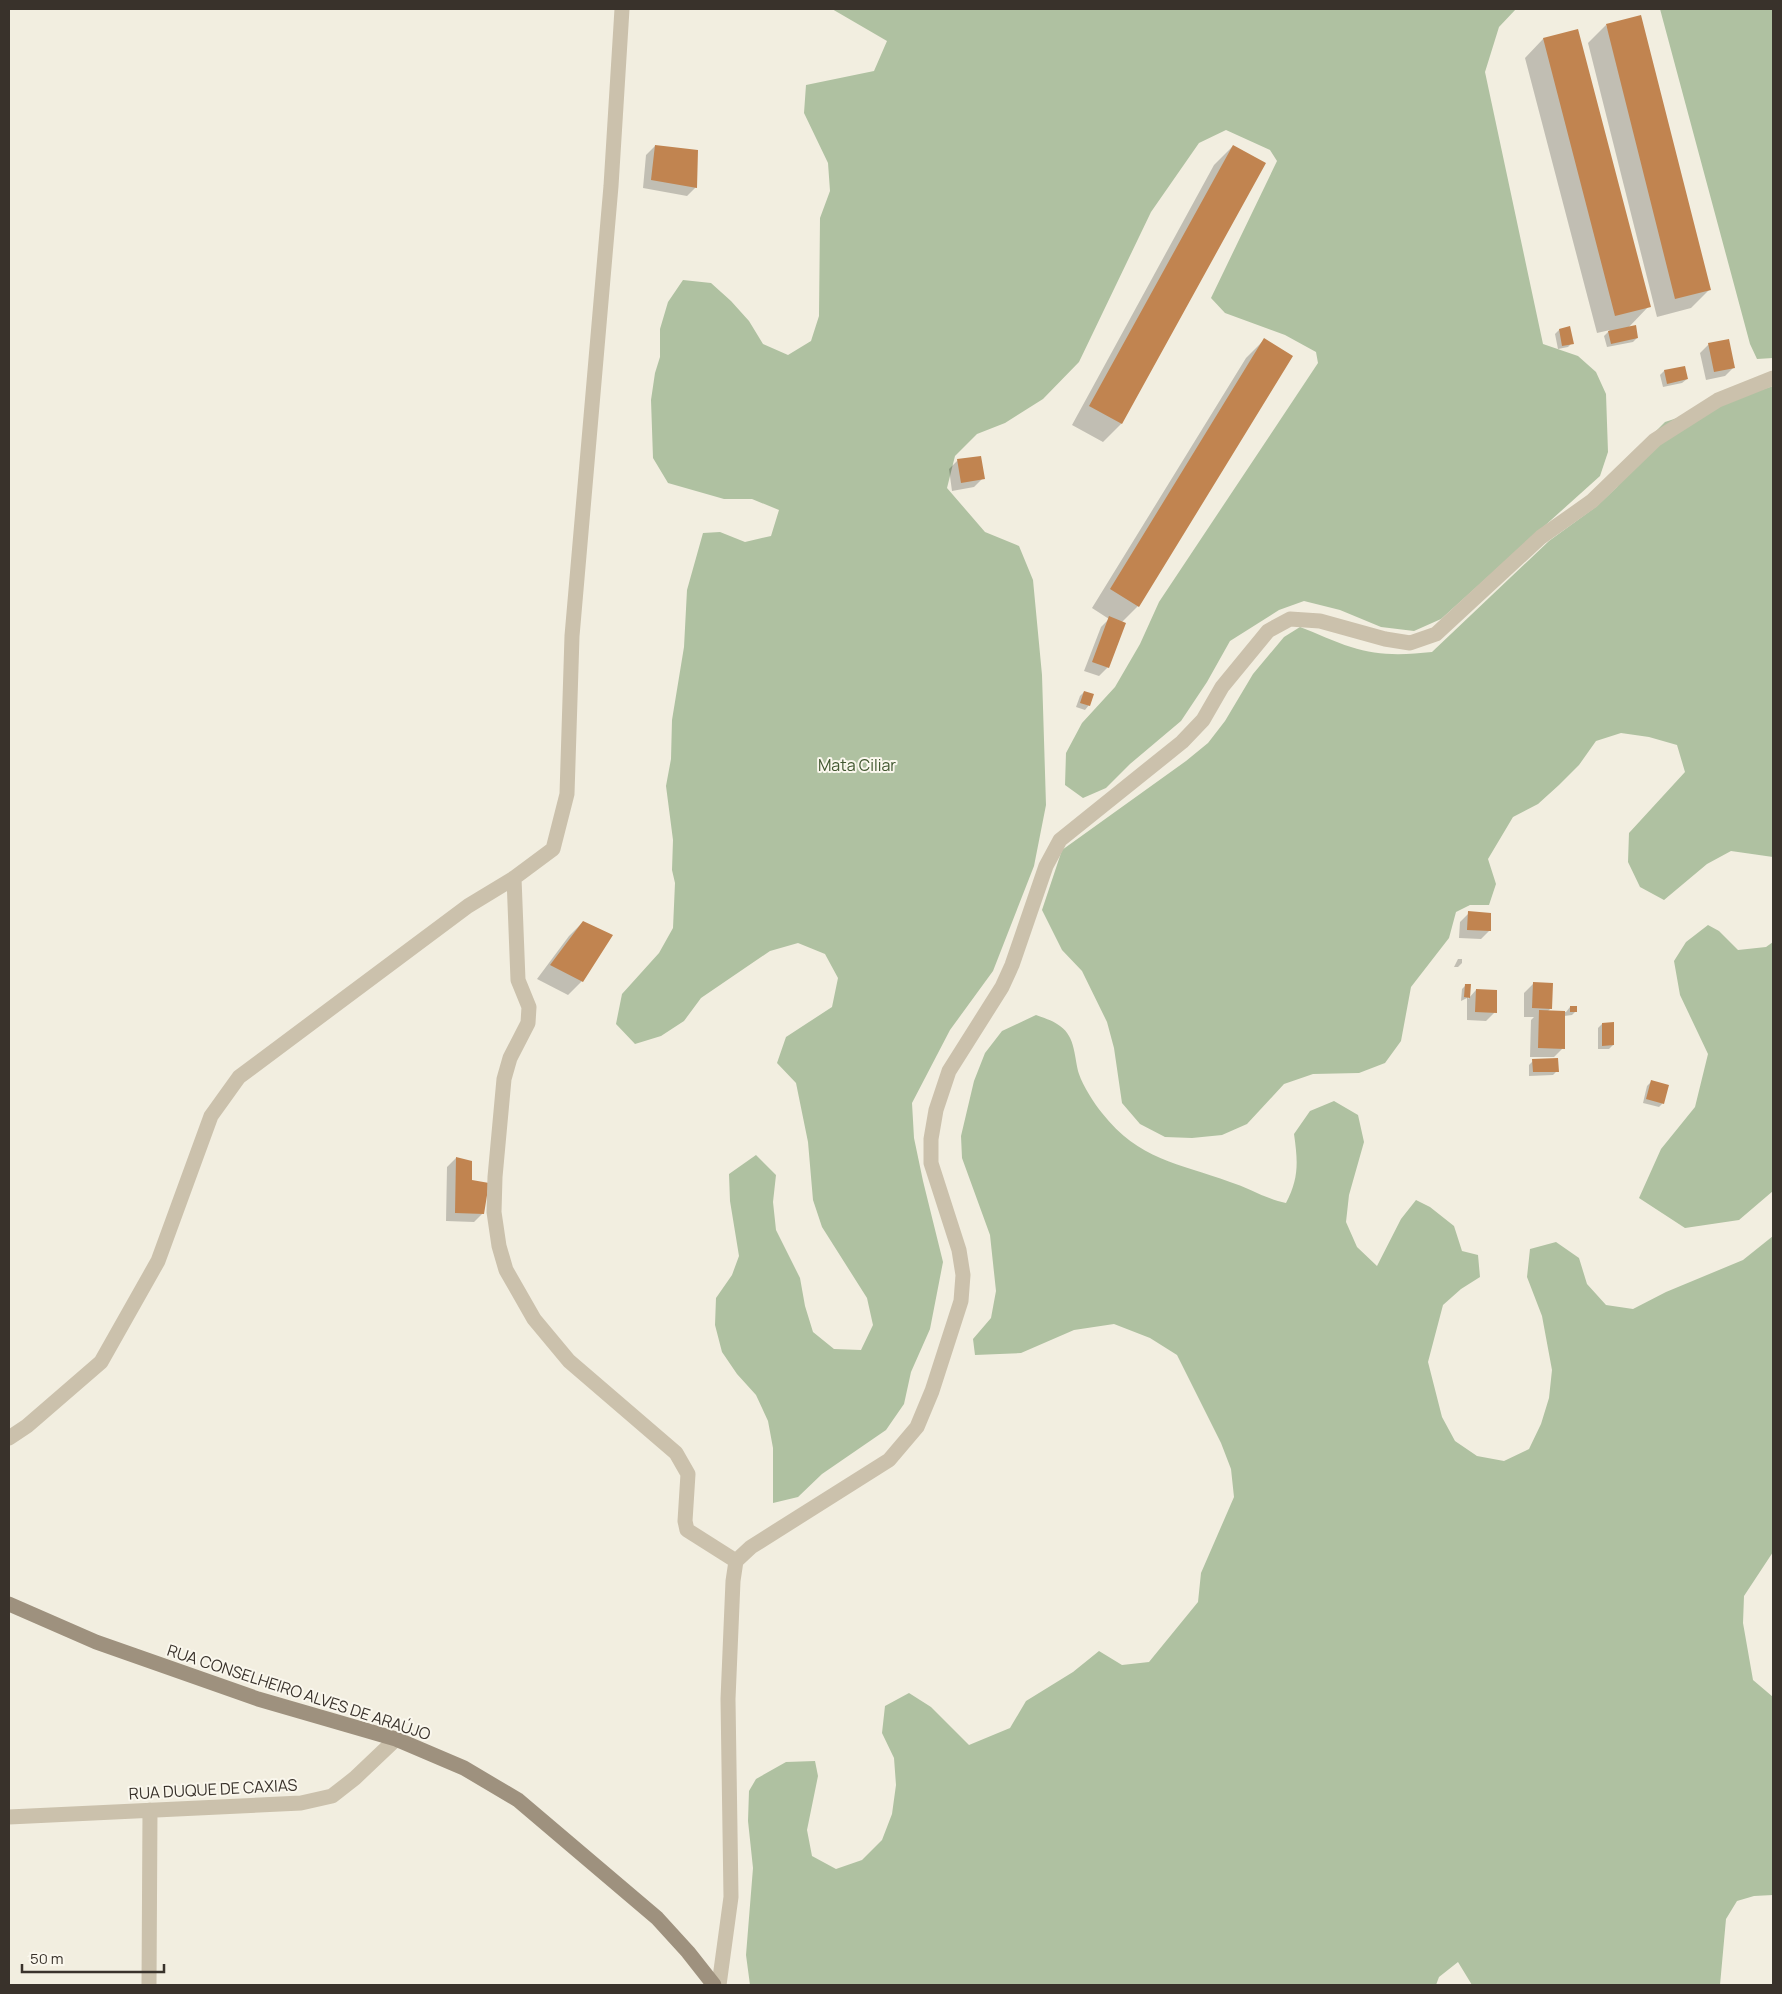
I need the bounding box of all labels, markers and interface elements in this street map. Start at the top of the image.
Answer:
park label: Mata Ciliar [818,754,896,776]
street label: RUA CONSELHEIRO ALVES DE ARAÚJO [164,1639,434,1745]
street label: RUA DUQUE DE CAXIAS [128,1774,298,1804]
scale bar [22,1942,165,1974]
text: 50 m [30,1948,64,1969]

